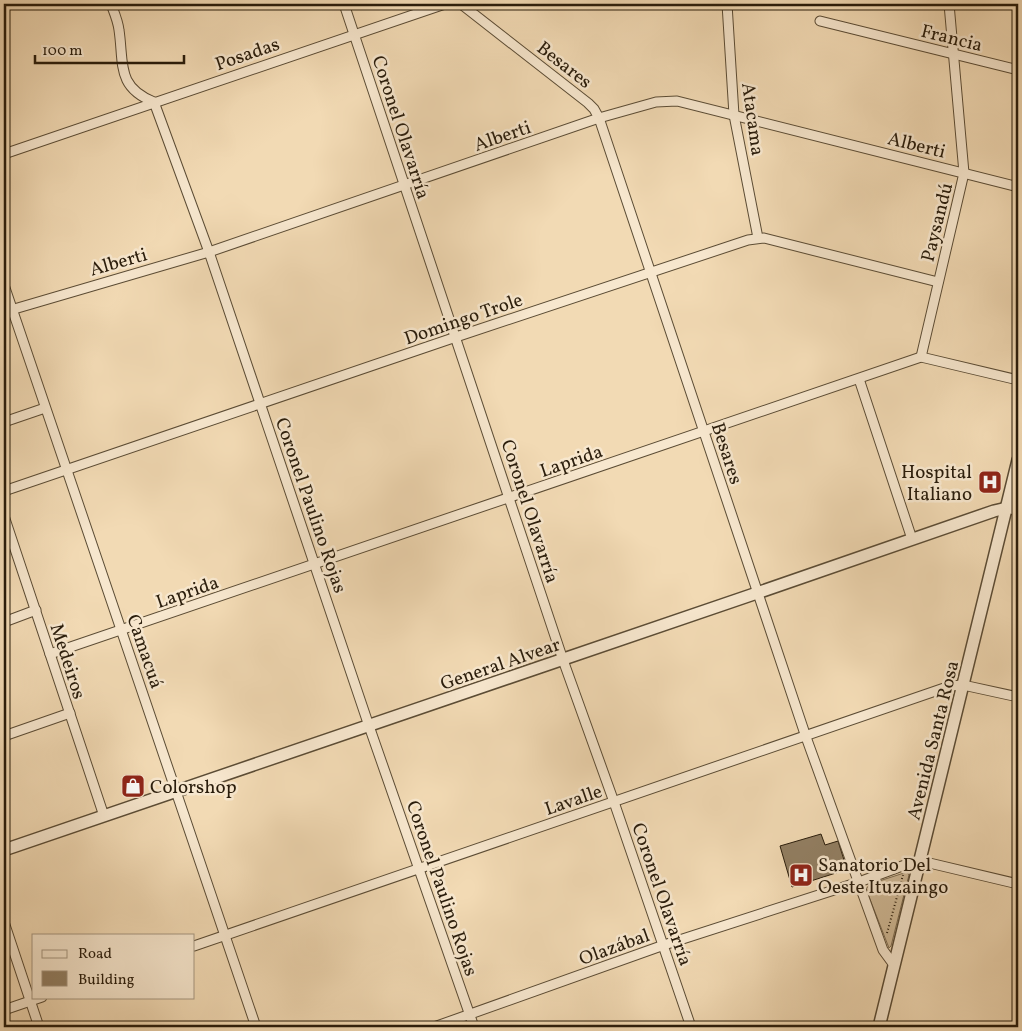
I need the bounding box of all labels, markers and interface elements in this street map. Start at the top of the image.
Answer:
street label: Francia [918,19,985,59]
scale bar [35,32,184,64]
street label: Posadas [212,32,283,78]
street label: Besares [531,36,597,95]
text: 100 m [42,41,82,62]
street label: Coronel Olavarría [365,53,436,203]
street label: Atacama [734,81,770,157]
street label: Alberti [471,115,535,159]
street label: Alberti [885,126,948,166]
street label: Paysandú [916,180,960,265]
street label: Alberti [87,242,151,284]
street label: Domingo Trole [401,287,526,352]
street label: Coronel Paulino Rojas [268,414,352,597]
street label: Besares [704,419,748,488]
street label: Coronel Olavarría [494,437,565,587]
street label: Laprida [537,439,607,485]
place label: Hospital Italiano [901,460,972,508]
hospital icon: Hospital Italiano [977,469,1003,495]
street label: Laprida [153,570,223,616]
street label: Camacuá [119,611,169,692]
street label: Medeiros [43,621,92,703]
street label: General Alvear [437,632,564,698]
street label: Avenida Santa Rosa [902,658,966,823]
shop icon: Colorshop [120,773,146,799]
place label: Colorshop [150,775,237,801]
street label: Lavalle [541,779,606,823]
street label: Coronel Paulino Rojas [399,797,483,980]
street label: Coronel Olavarría [624,820,698,970]
place label: Sanatorio Del Oeste Ituzaingo [818,853,948,901]
hospital icon: Sanatorio Del Oeste Ituzaingo [788,862,814,888]
street label: Olazábal [576,923,654,973]
legend [32,934,195,998]
text: Road [78,944,112,965]
text: Building [78,970,135,991]

